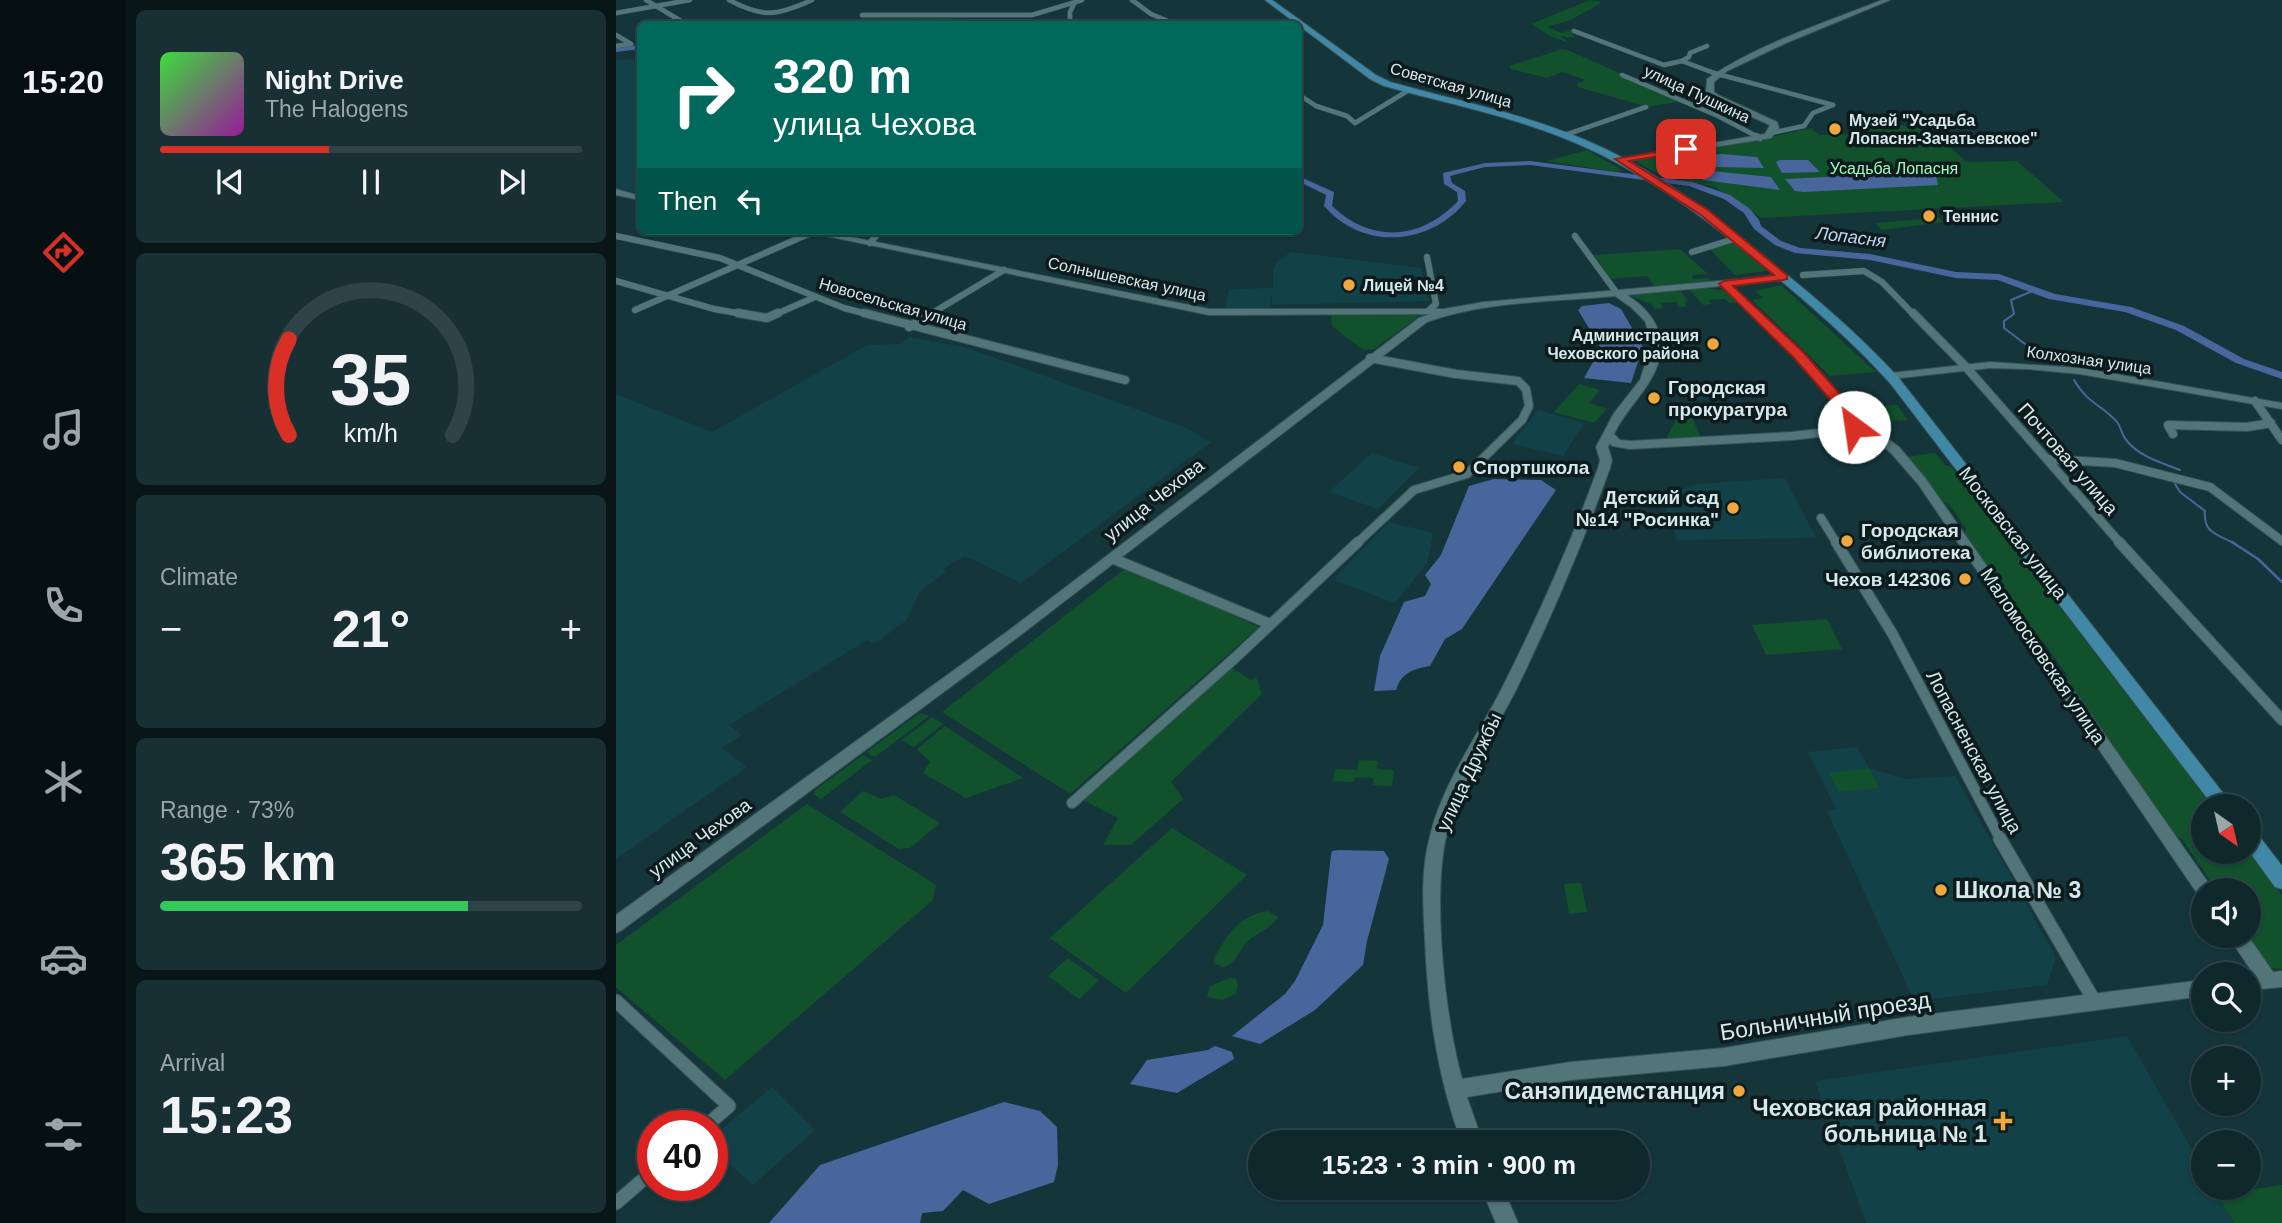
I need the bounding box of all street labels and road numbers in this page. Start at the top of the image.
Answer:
street label: Советская улица [1388,60,1514,111]
street label: улица Пушкина [1642,62,1753,126]
street label: Солнышевская улица [1046,254,1208,304]
street label: Новосельская улица [817,275,969,333]
street label: Колхозная улица [2025,343,2153,377]
street label: Почтовая улица [2014,399,2122,519]
street label: улица Чехова [1100,454,1208,545]
street label: Московская улица [1955,463,2071,604]
street label: Маломосковская улица [1976,564,2110,748]
street label: Лопасненская улица [1922,667,2026,837]
street label: улица Дружбы [1432,710,1506,834]
street label: улица Чехова [645,794,755,882]
street label: Больничный проезд [1718,986,1933,1045]

